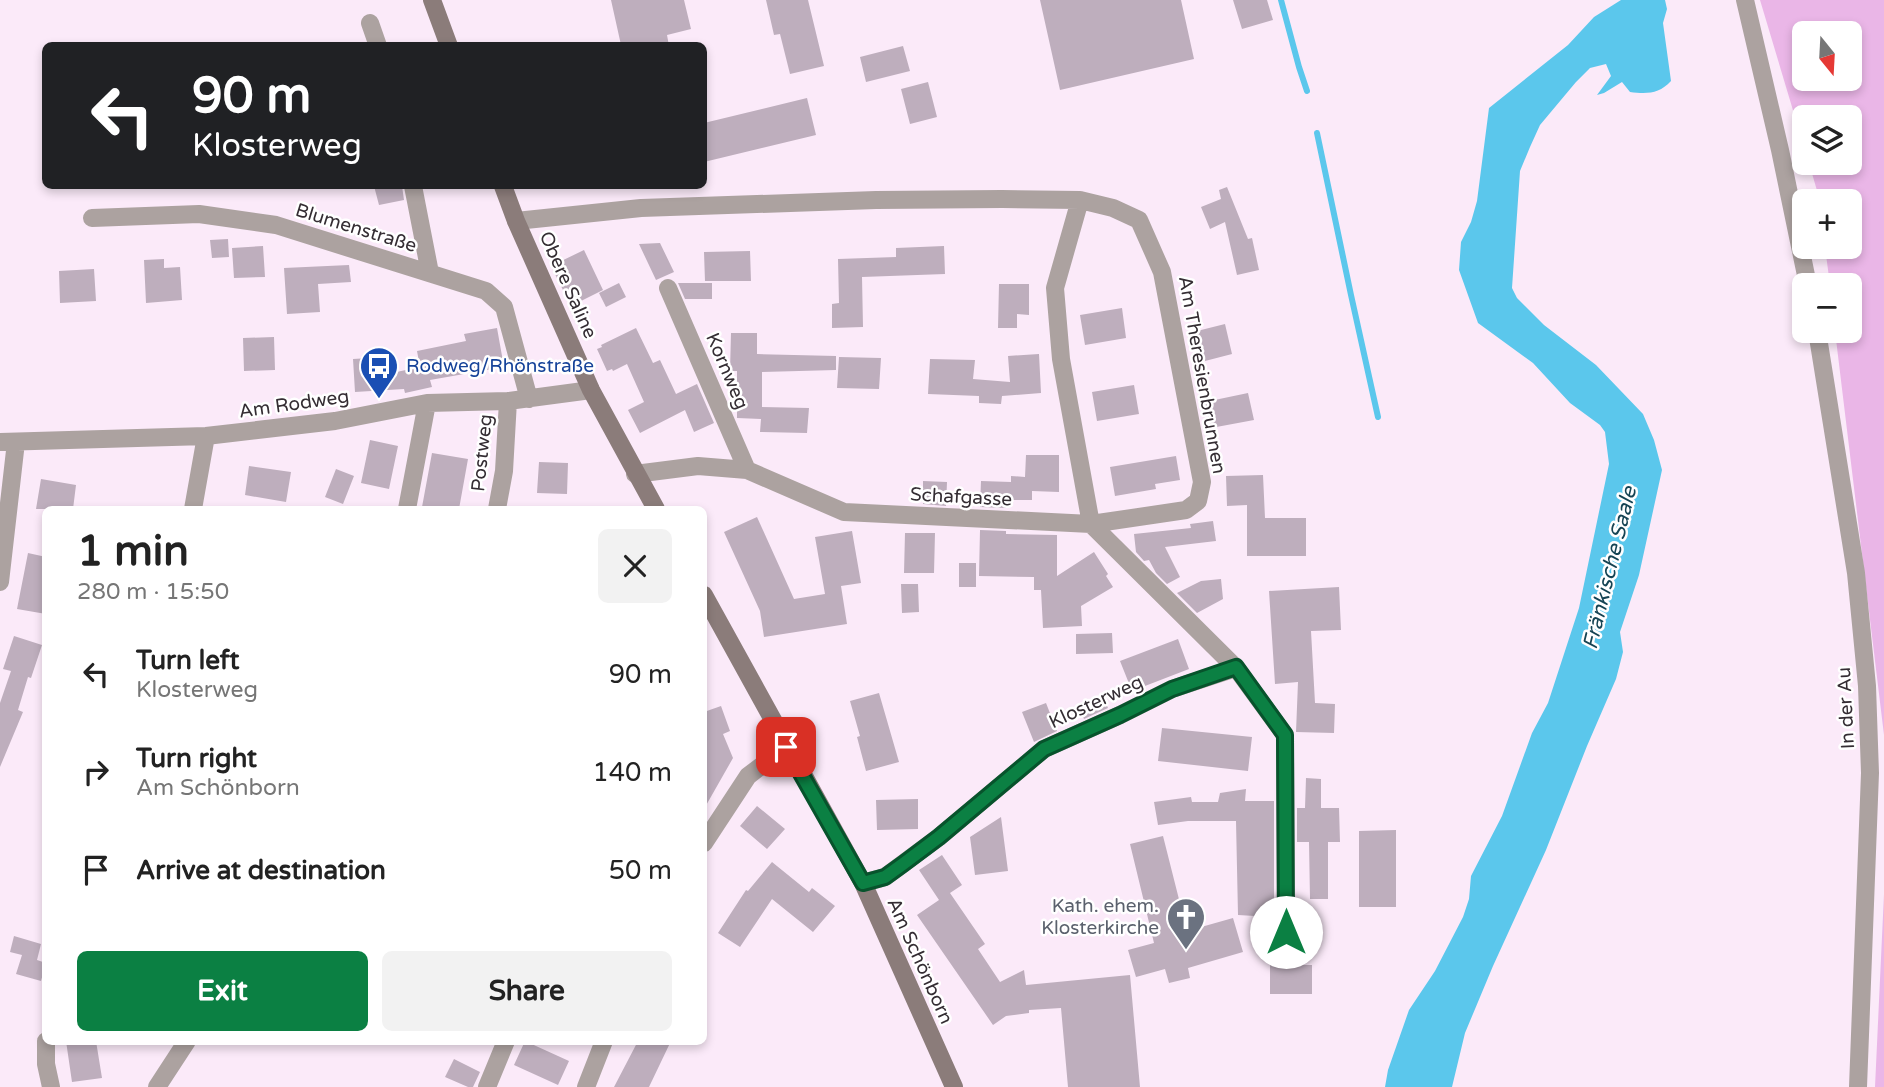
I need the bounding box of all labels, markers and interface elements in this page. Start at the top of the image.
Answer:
north arrow [1792,21,1862,91]
map controls [1792,21,1862,343]
text: 90 m [192,67,311,126]
icon: left [77,70,168,161]
button: layers [1792,105,1862,175]
text: Klosterweg [192,127,362,165]
button: + [1792,189,1862,259]
street label: Blumenstraße [293,199,419,257]
street label: Obere Saline [535,228,601,342]
button: − [1792,273,1862,343]
street label: Am Theresienbrunnen [1174,274,1230,476]
street label: Kornweg [701,330,753,412]
bus stop icon: Rodweg/Rhönstraße [358,345,400,400]
place label: Rodweg/Rhönstraße [406,355,594,377]
street label: Am Rodweg [237,385,351,423]
street label: Postweg [467,413,497,493]
street label: Schafgasse [909,483,1013,511]
water label: Fränkische Saale [1578,483,1643,652]
text: 1 min [77,526,189,577]
button: close [598,529,672,603]
text: 280 m · 15:50 [77,578,229,606]
text: Turn left [136,645,239,676]
icon: left [77,655,115,693]
text: 90 m [609,659,672,690]
street label: In der Au [1833,666,1859,750]
street label: Klosterweg [1046,671,1146,733]
text: Klosterweg [136,676,258,704]
pin [756,717,816,777]
icon: arrive [767,728,805,766]
text: Turn right [136,743,257,774]
icon: right [77,753,115,791]
text: 140 m [592,757,672,788]
text: Am Schönborn [136,774,300,802]
icon: arrive [77,851,115,889]
text: Arrive at destination [136,855,386,886]
text: 50 m [609,855,672,886]
street label: Am Schönborn [882,895,958,1027]
place label: Kath. ehem. Klosterkirche [1041,895,1159,939]
position arrow [1249,895,1323,969]
church icon: Kath. ehem. Klosterkirche [1165,896,1207,951]
button: Exit [77,951,368,1031]
button: Share [382,951,672,1031]

